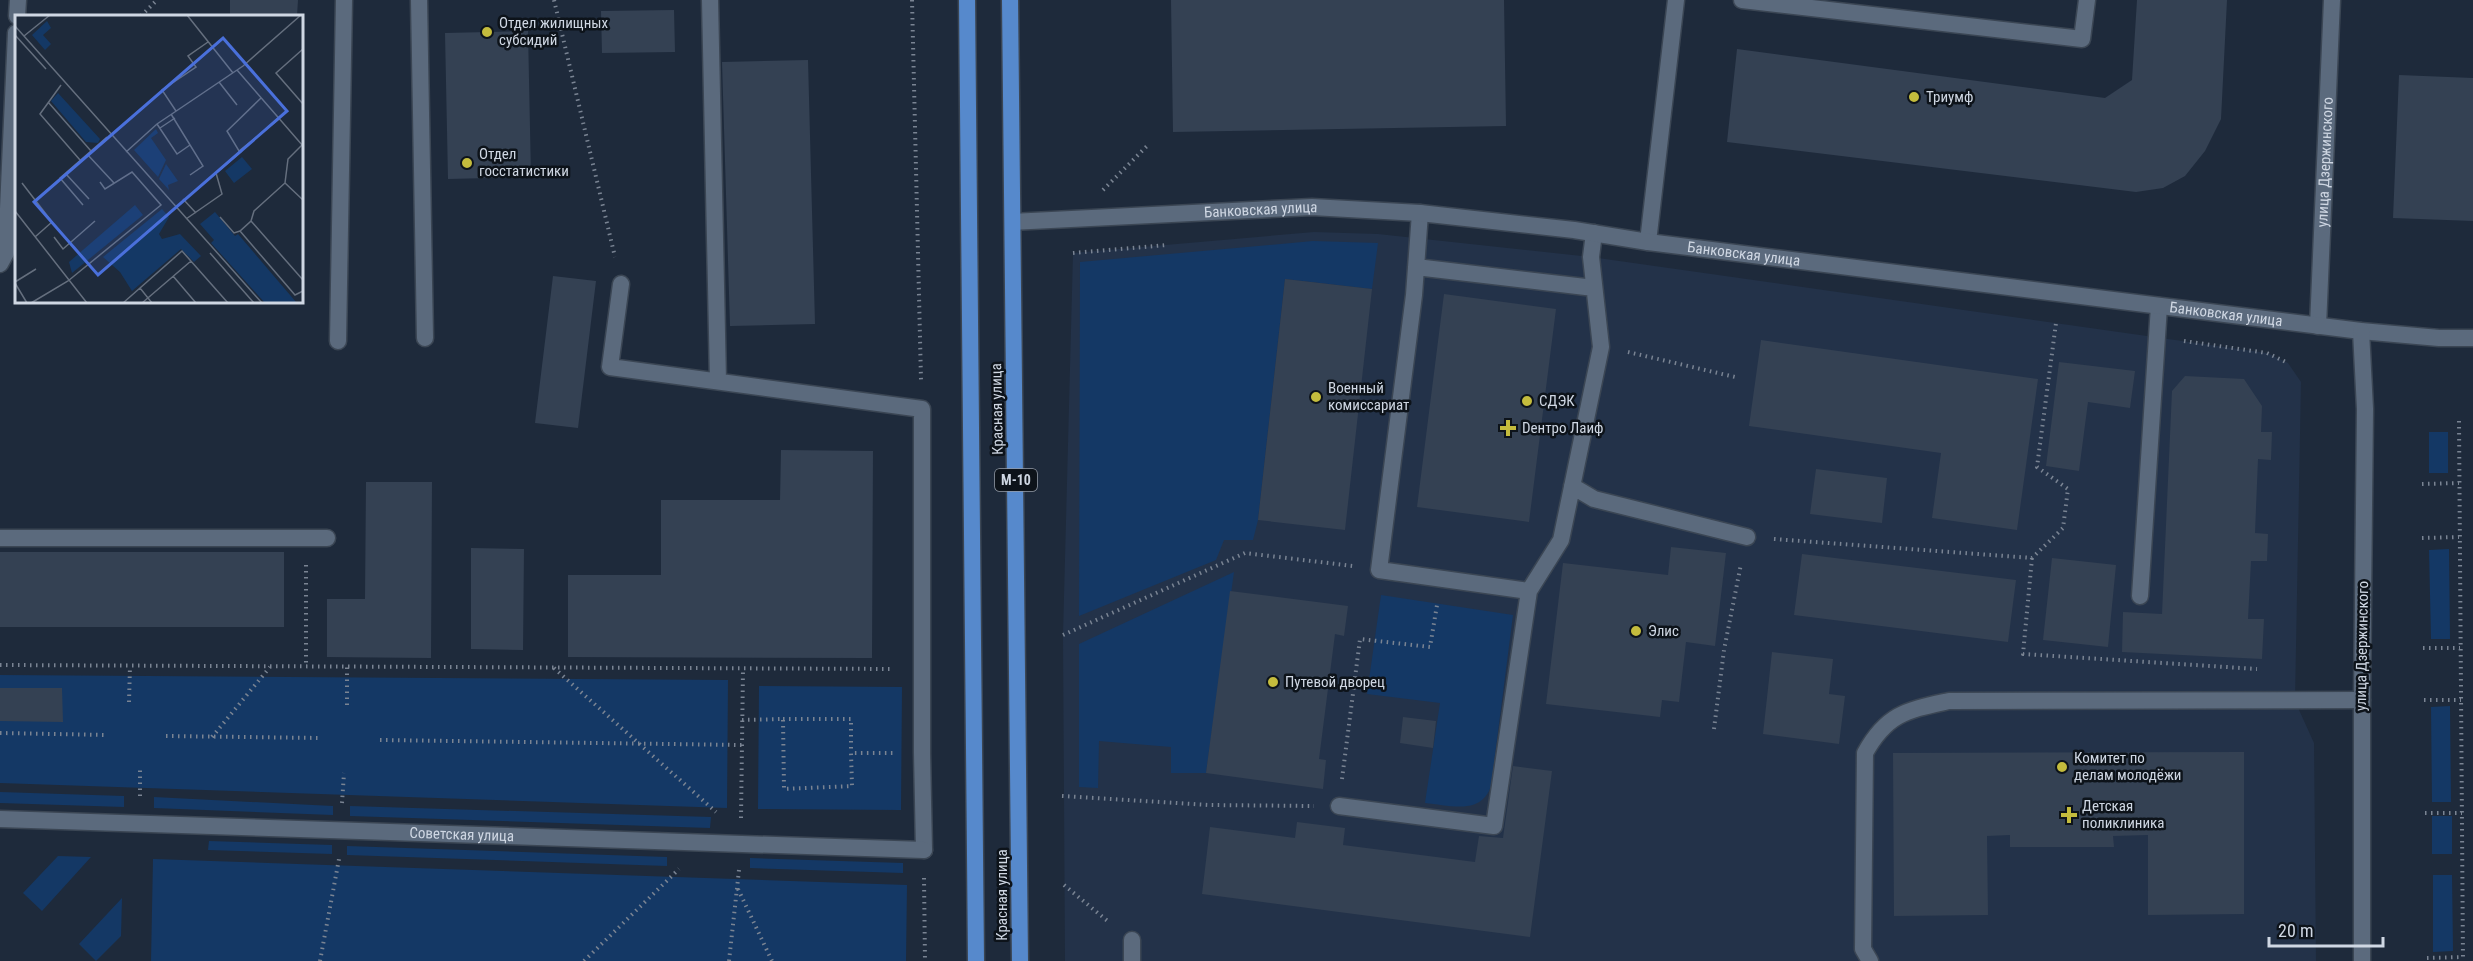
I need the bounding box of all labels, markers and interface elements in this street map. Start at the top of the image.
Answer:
place label: Отдел жилищных субсидий [499,14,608,49]
inset map [15,15,303,303]
marker: Отдел жилищных субсидий [480,25,494,39]
place label: Триумф [1926,88,1973,106]
marker: Триумф [1907,90,1921,104]
street label: улица Дзержинского [2313,97,2337,228]
place label: Отдел госстатистики [479,145,569,180]
marker: Отдел госстатистики [460,156,474,170]
street label: Банковская улица [1204,198,1318,221]
street label: Банковская улица [1686,238,1801,270]
street label: Банковская улица [2169,298,2284,330]
street label: Красная улица [987,363,1007,455]
place label: Военный комиссариат [1328,379,1409,414]
marker: Военный комиссариат [1309,390,1323,404]
place label: СДЭК [1539,392,1575,410]
marker: СДЭК [1520,394,1534,408]
marker: Dентро Лаиф [1499,419,1517,437]
place label: Dентро Лаиф [1522,419,1603,437]
road number: М-10 [995,469,1037,491]
street label: улица Дзержинского [2352,581,2372,711]
place label: Элис [1648,622,1679,640]
marker: Элис [1629,624,1643,638]
place label: Путевой дворец [1285,673,1385,691]
marker: Путевой дворец [1266,675,1280,689]
place label: Комитет по делам молодёжи [2074,749,2181,784]
marker: Комитет по делам молодёжи [2055,760,2069,774]
place label: Детская поликлиника [2082,797,2165,832]
marker: Детская поликлиника [2060,806,2078,824]
street label: Советская улица [409,824,514,845]
street label: Красная улица [993,849,1011,941]
scale bar [2269,910,2383,948]
text: 20 m [2278,920,2313,941]

